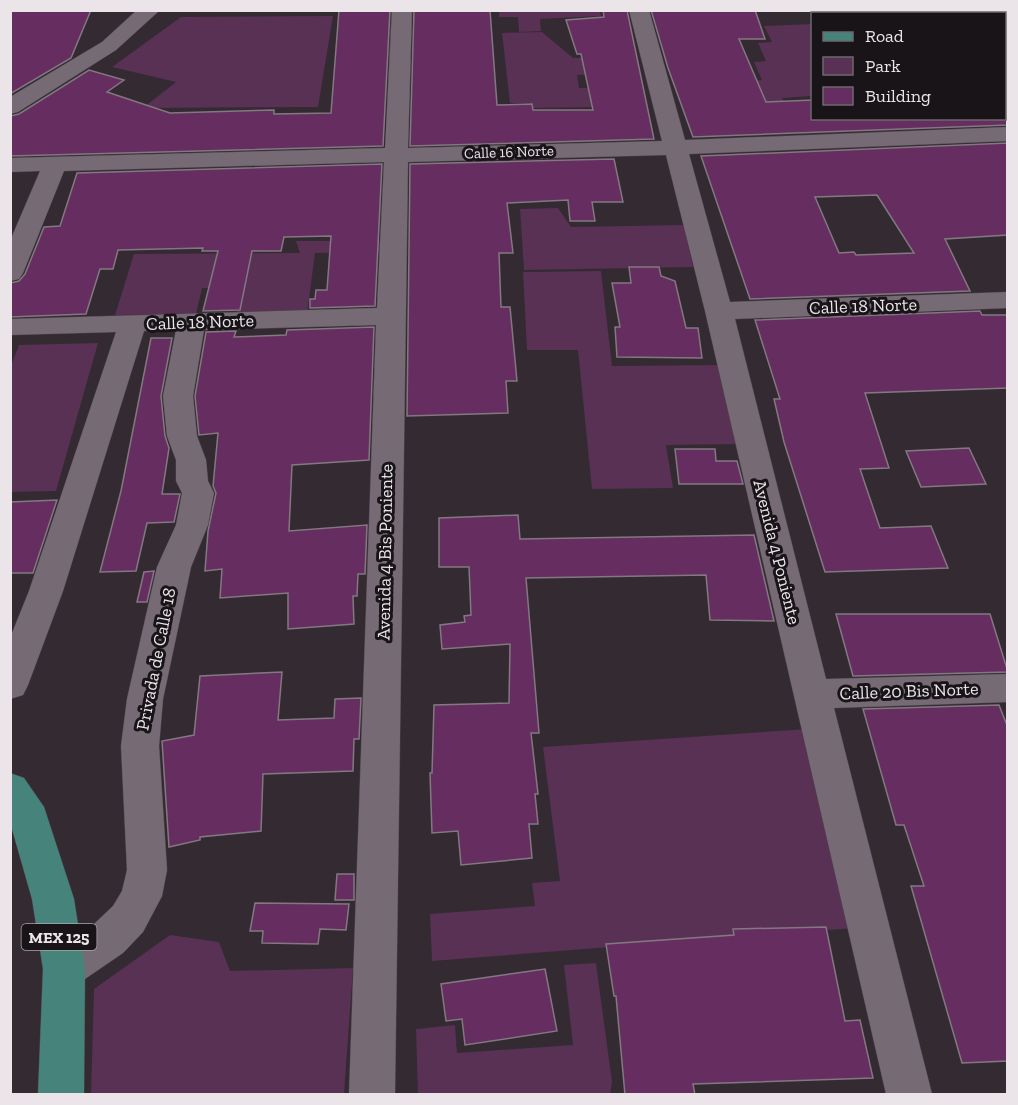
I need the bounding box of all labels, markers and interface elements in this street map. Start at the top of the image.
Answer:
legend [811,12,1006,120]
text: Road [865,25,904,47]
text: Park [865,55,901,77]
text: Building [865,85,931,107]
street label: Calle 16 Norte [464,141,554,163]
street label: Calle 18 Norte [809,293,917,319]
street label: Calle 18 Norte [146,309,254,335]
street label: Avenida 4 Bis Poniente [372,464,398,640]
street label: Avenida 4 Poniente [748,477,806,627]
street label: Privada de Calle 18 [131,586,181,732]
street label: Calle 20 Bis Norte [839,678,979,704]
road number: MEX 125 [22,924,97,950]

